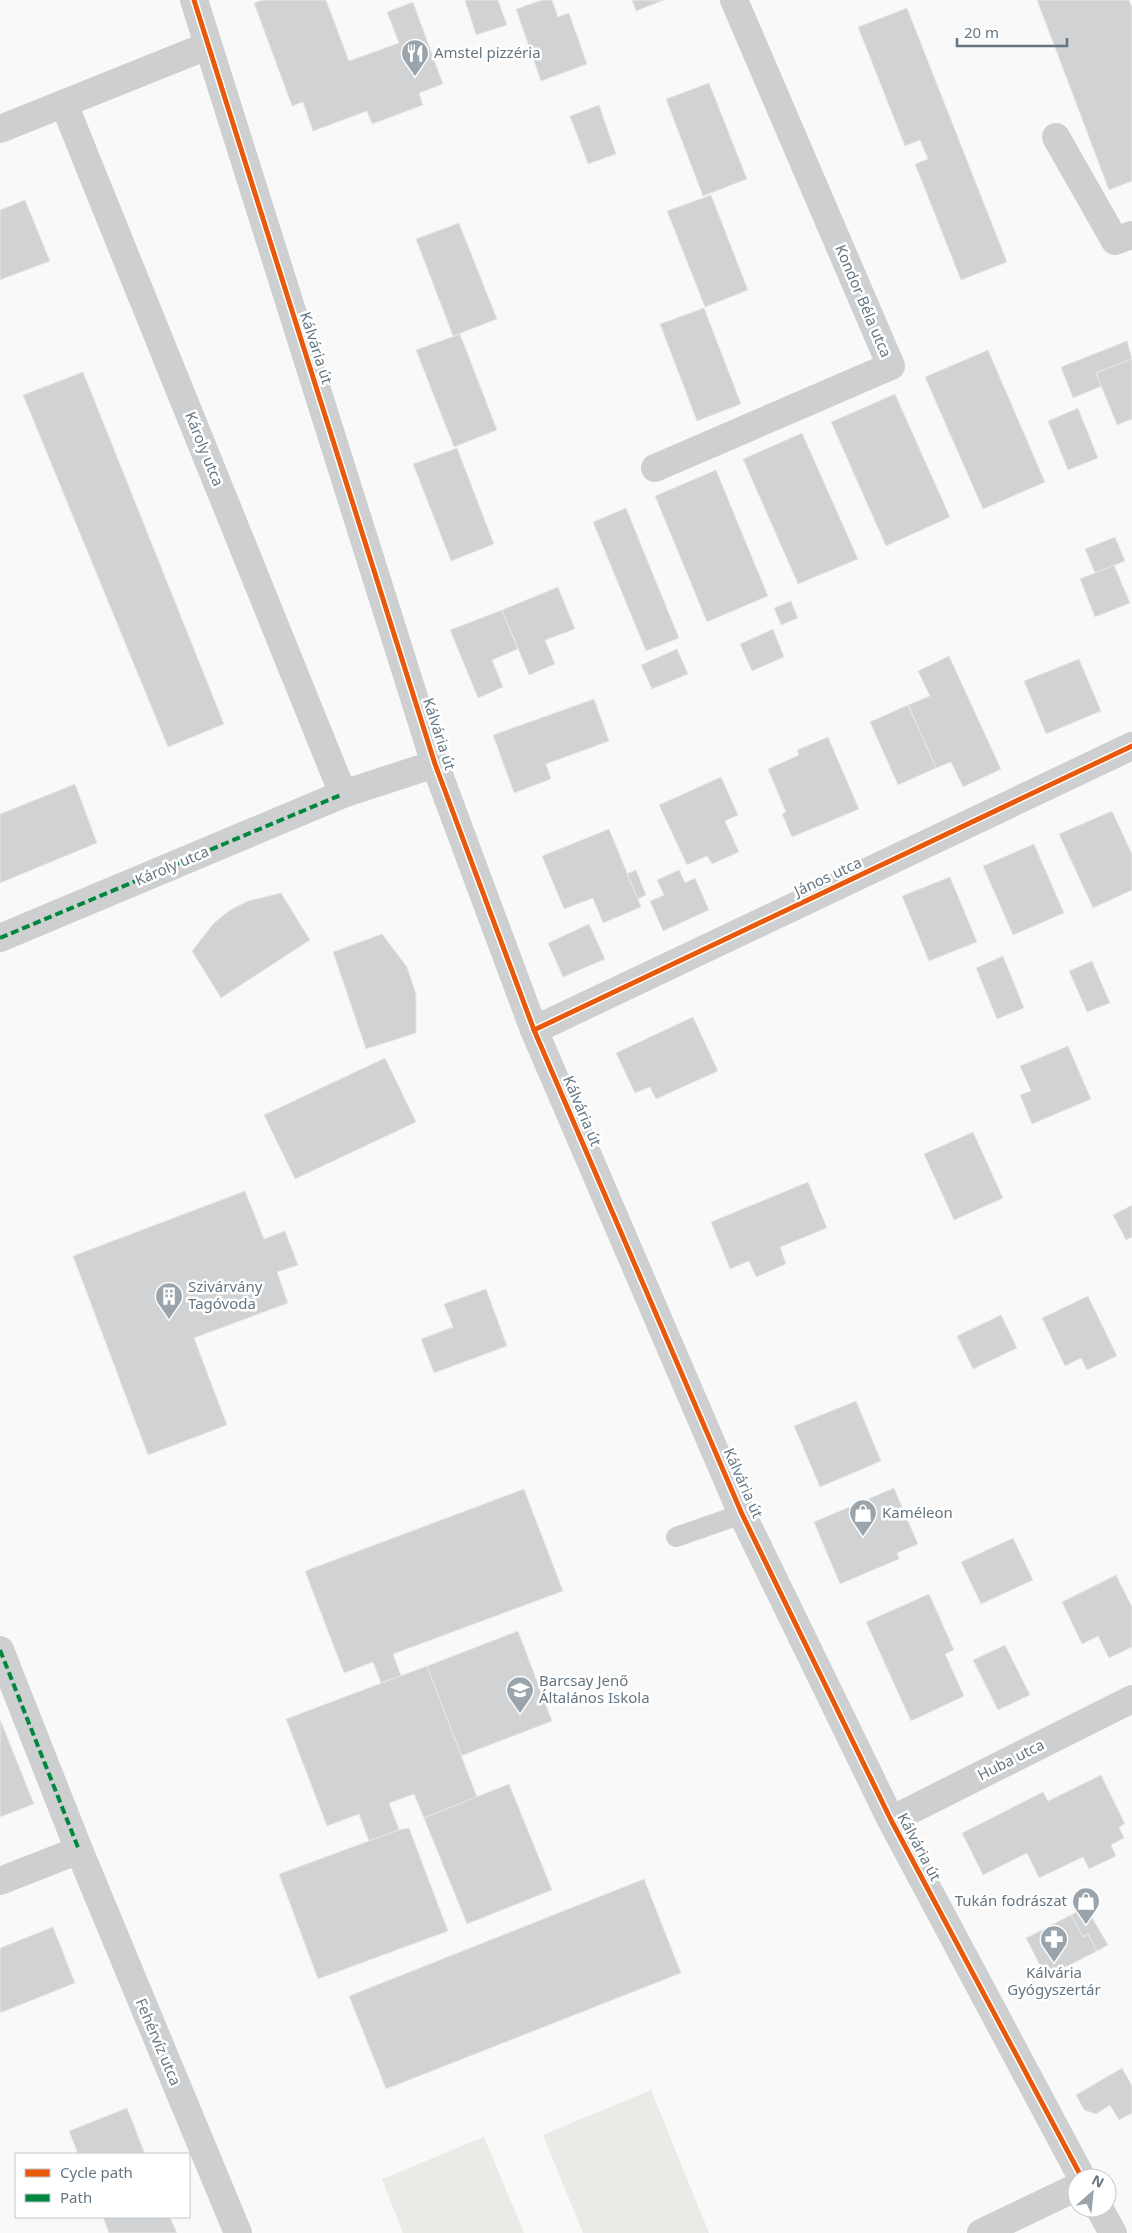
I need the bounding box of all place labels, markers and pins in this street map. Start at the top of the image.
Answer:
restaurant icon: Amstel pizzéria [400,38,430,77]
place label: Amstel pizzéria [434,42,541,62]
place label: Szivárvány Tagóvoda [188,1276,263,1313]
building icon: Szivárvány Tagóvoda [154,1281,184,1320]
shop icon: Kaméleon [848,1498,878,1537]
place label: Kaméleon [882,1502,953,1522]
place label: Barcsay Jenő Általános Iskola [539,1670,650,1707]
school or university icon: Barcsay Jenő Általános Iskola [505,1675,535,1714]
shop icon: Tukán fodrászat [1071,1886,1101,1925]
place label: Tukán fodrászat [955,1890,1068,1910]
pharmacy icon: Kálvária Gyógyszertár [1039,1924,1069,1963]
place label: Kálvária Gyógyszertár [1007,1962,1101,1999]

